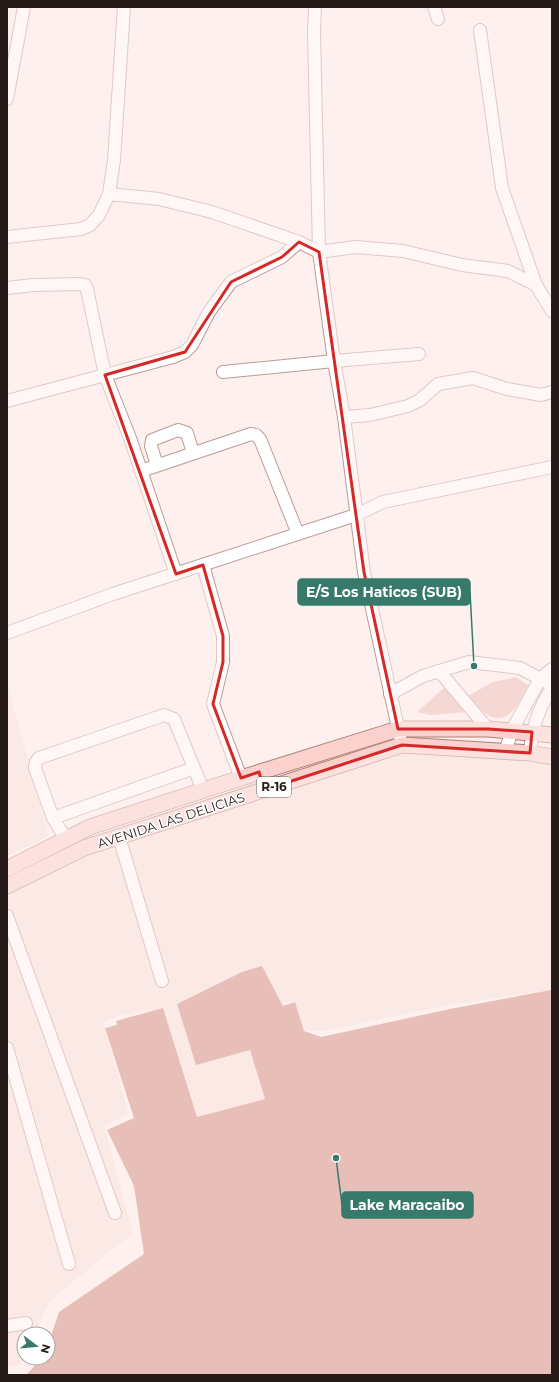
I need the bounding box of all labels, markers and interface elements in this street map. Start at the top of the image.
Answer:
callout: E/S Los Haticos (SUB) [298,579,470,605]
text: E/S Los Haticos (SUB) [306,583,462,601]
road number: R-16 [257,777,291,797]
street label: AVENIDA LAS DELICIAS [95,789,247,851]
callout: Lake Maracaibo [342,1192,473,1218]
text: Lake Maracaibo [350,1196,464,1214]
north arrow [16,1326,56,1366]
text: N [38,1343,54,1355]

